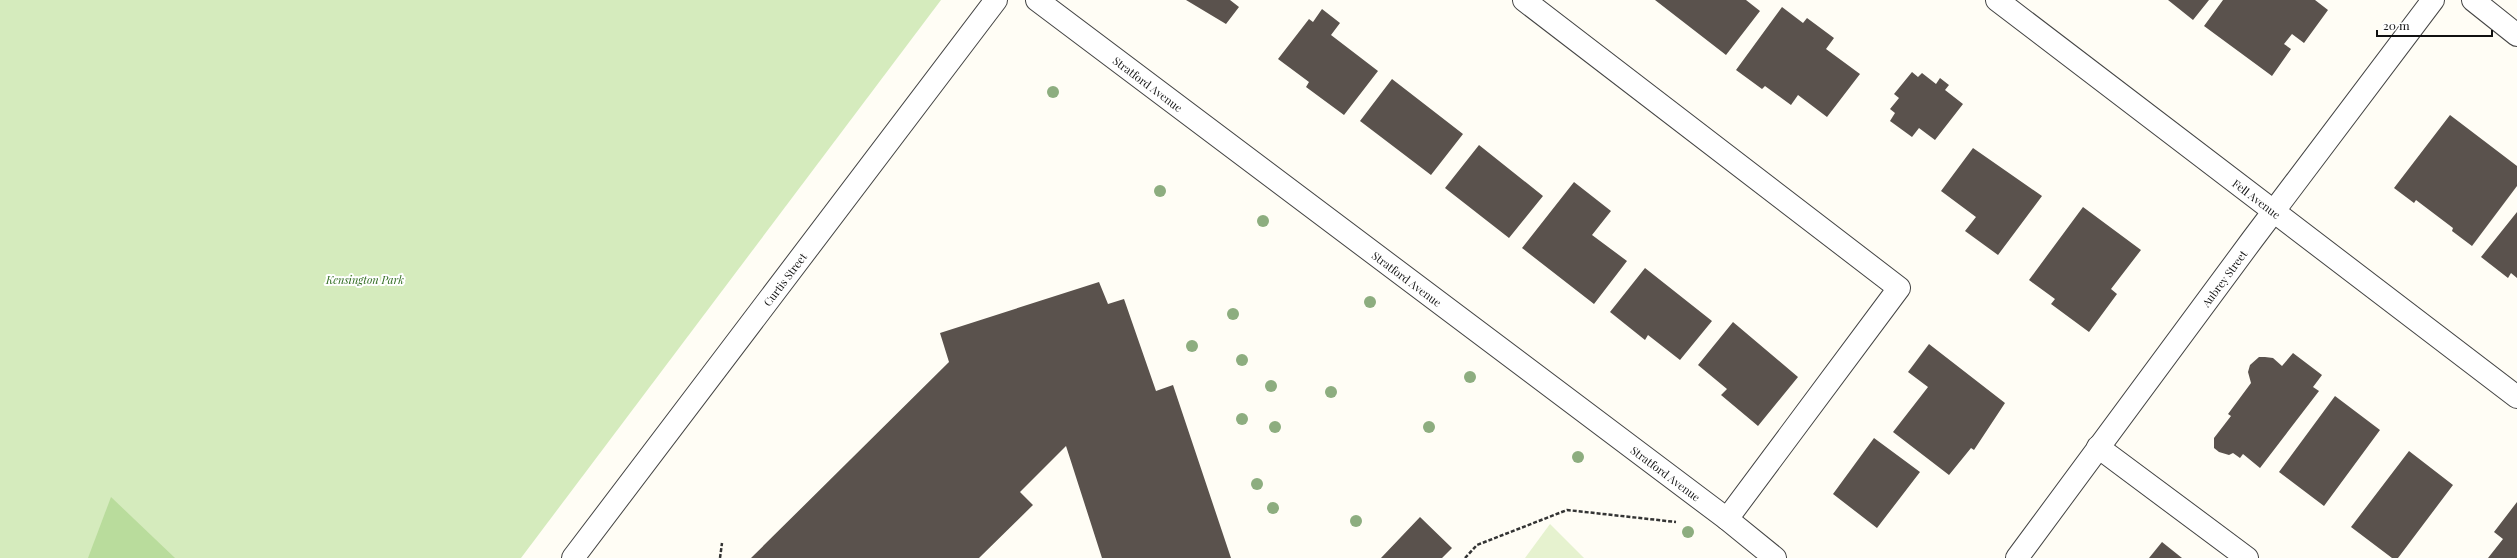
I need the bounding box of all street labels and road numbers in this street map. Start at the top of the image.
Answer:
street label: Stratford Avenue [1110,52,1186,115]
street label: Fell Avenue [2230,175,2284,222]
street label: Stratford Avenue [1369,247,1445,310]
street label: Aubrey Street [2197,247,2250,310]
street label: Curtis Street [759,249,810,309]
street label: Stratford Avenue [1628,442,1704,504]

